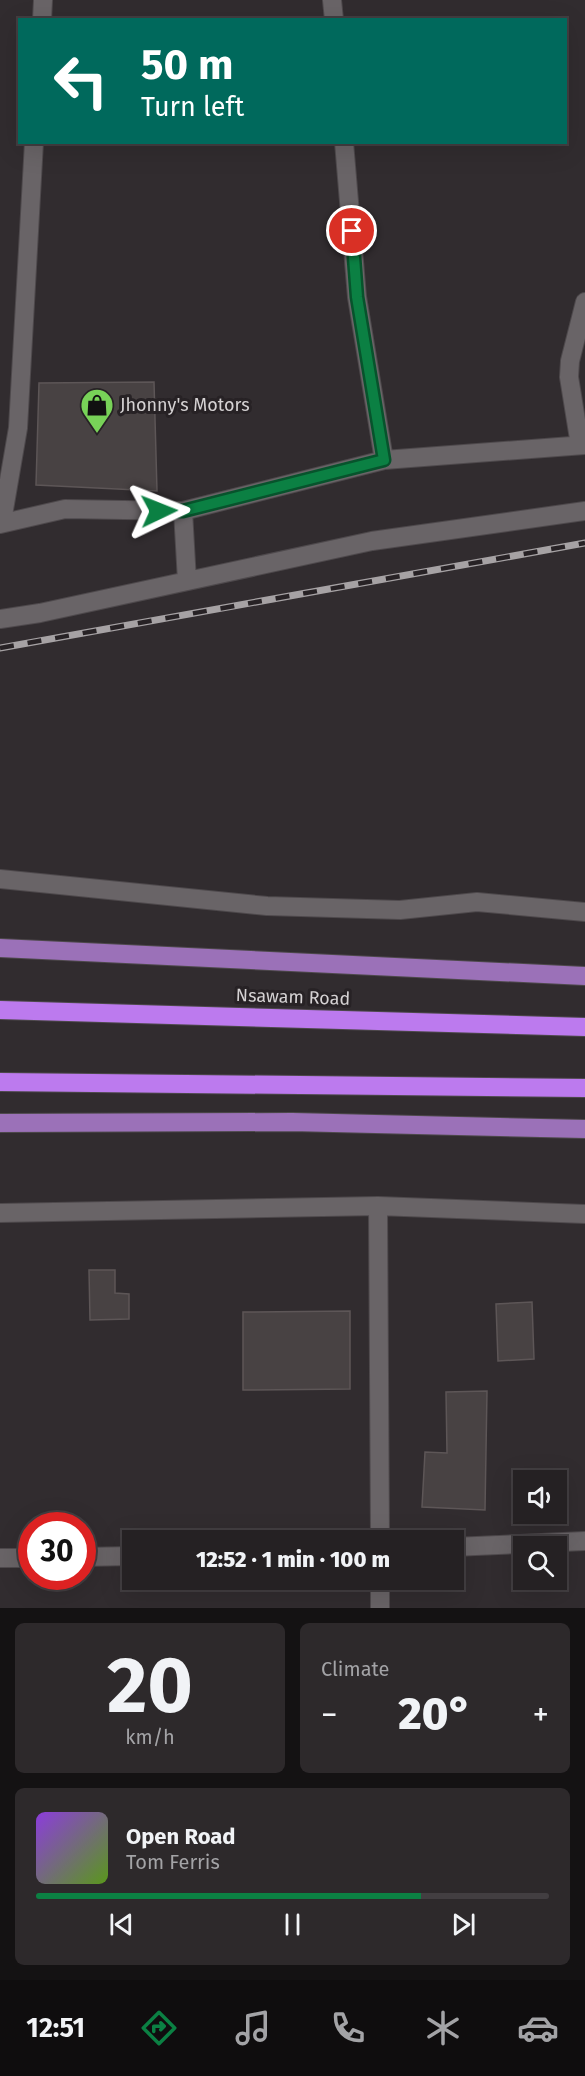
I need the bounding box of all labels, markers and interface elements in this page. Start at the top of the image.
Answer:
text: 50 m [141,40,234,90]
icon: left [42,42,120,120]
text: Turn left [141,91,244,123]
pin [326,205,377,256]
icon: arrive [335,214,368,247]
shop icon: Jhonny's Motors [79,387,115,434]
place label: Jhonny's Motors [120,394,250,416]
position arrow [127,479,191,543]
street label: Nsawam Road [235,984,351,1010]
map controls [513,1470,567,1590]
button: sound [513,1470,567,1524]
speed limit sign: 30 [18,1512,96,1590]
button: search [513,1536,567,1590]
text: 12:52 · 1 min · 100 m [196,1546,390,1573]
text: 20 [107,1639,193,1733]
text: Climate [321,1657,389,1681]
text: 20° [398,1687,472,1741]
text: − [321,1695,338,1735]
text: + [533,1695,549,1735]
text: km/h [125,1725,175,1749]
text: Open Road [126,1823,236,1850]
text: Tom Ferris [126,1850,220,1874]
icon: previous [105,1908,138,1941]
icon: pause [276,1908,309,1941]
icon: next [447,1908,480,1941]
icon: directions [138,2007,180,2049]
icon: music [232,2007,274,2049]
icon: phone [327,2007,369,2049]
icon: climate [422,2007,464,2049]
icon: car [517,2007,559,2049]
text: 12:51 [26,2012,85,2044]

